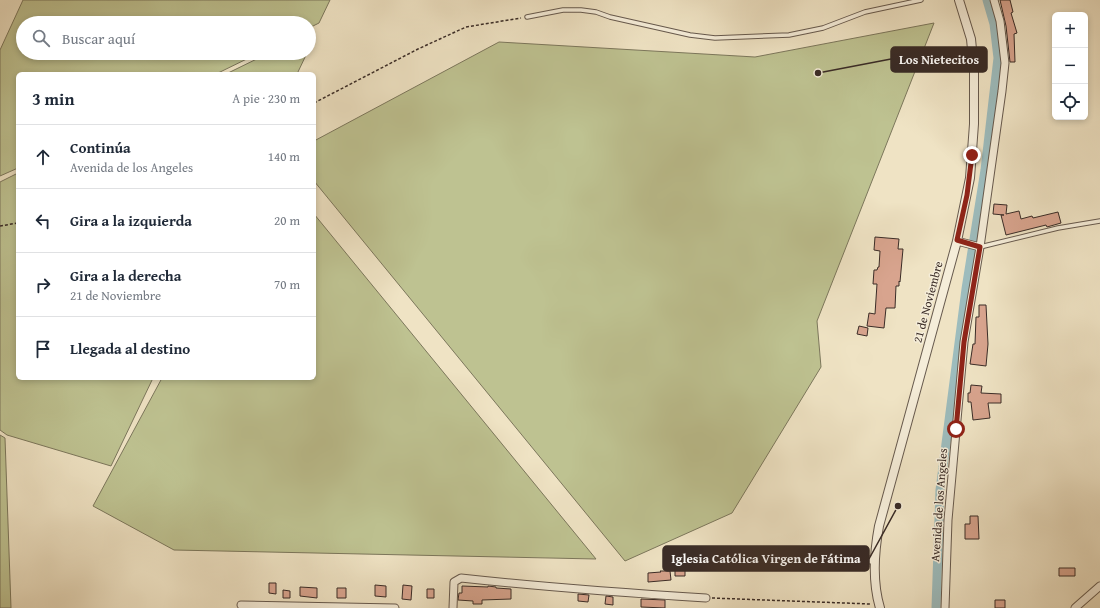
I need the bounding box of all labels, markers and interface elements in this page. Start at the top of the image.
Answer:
map controls [1052,12,1088,120]
button: + [1052,12,1088,48]
search box [16,16,316,60]
icon: search [30,27,52,49]
text: Buscar aquí [62,28,135,49]
callout: Los Nietecitos [891,47,987,72]
button: − [1052,48,1088,84]
text: Los Nietecitos [899,50,979,69]
button: locate [1052,84,1088,120]
text: 3 min [32,86,74,111]
text: A pie · 230 m [232,89,300,108]
text: Continúa [70,137,131,158]
icon: ahead [32,146,54,168]
route end [963,146,981,164]
text: 140 m [268,147,300,166]
text: Avenida de los Angeles [70,158,193,177]
icon: left [32,210,54,232]
text: Gira a la izquierda [70,210,192,231]
text: 20 m [274,211,300,230]
street label: 21 de Noviembre [908,259,947,345]
text: Gira a la derecha [70,265,181,286]
icon: right [32,274,54,296]
text: 70 m [274,275,300,294]
text: 21 de Noviembre [70,286,161,305]
icon: arrive [32,338,54,360]
text: Llegada al destino [70,338,190,359]
route start [947,420,965,438]
street label: Avenida de los Angeles [926,447,951,562]
callout: Iglesia Católica Virgen de Fátima [663,546,869,571]
text: Iglesia Católica Virgen de Fátima [671,549,861,568]

